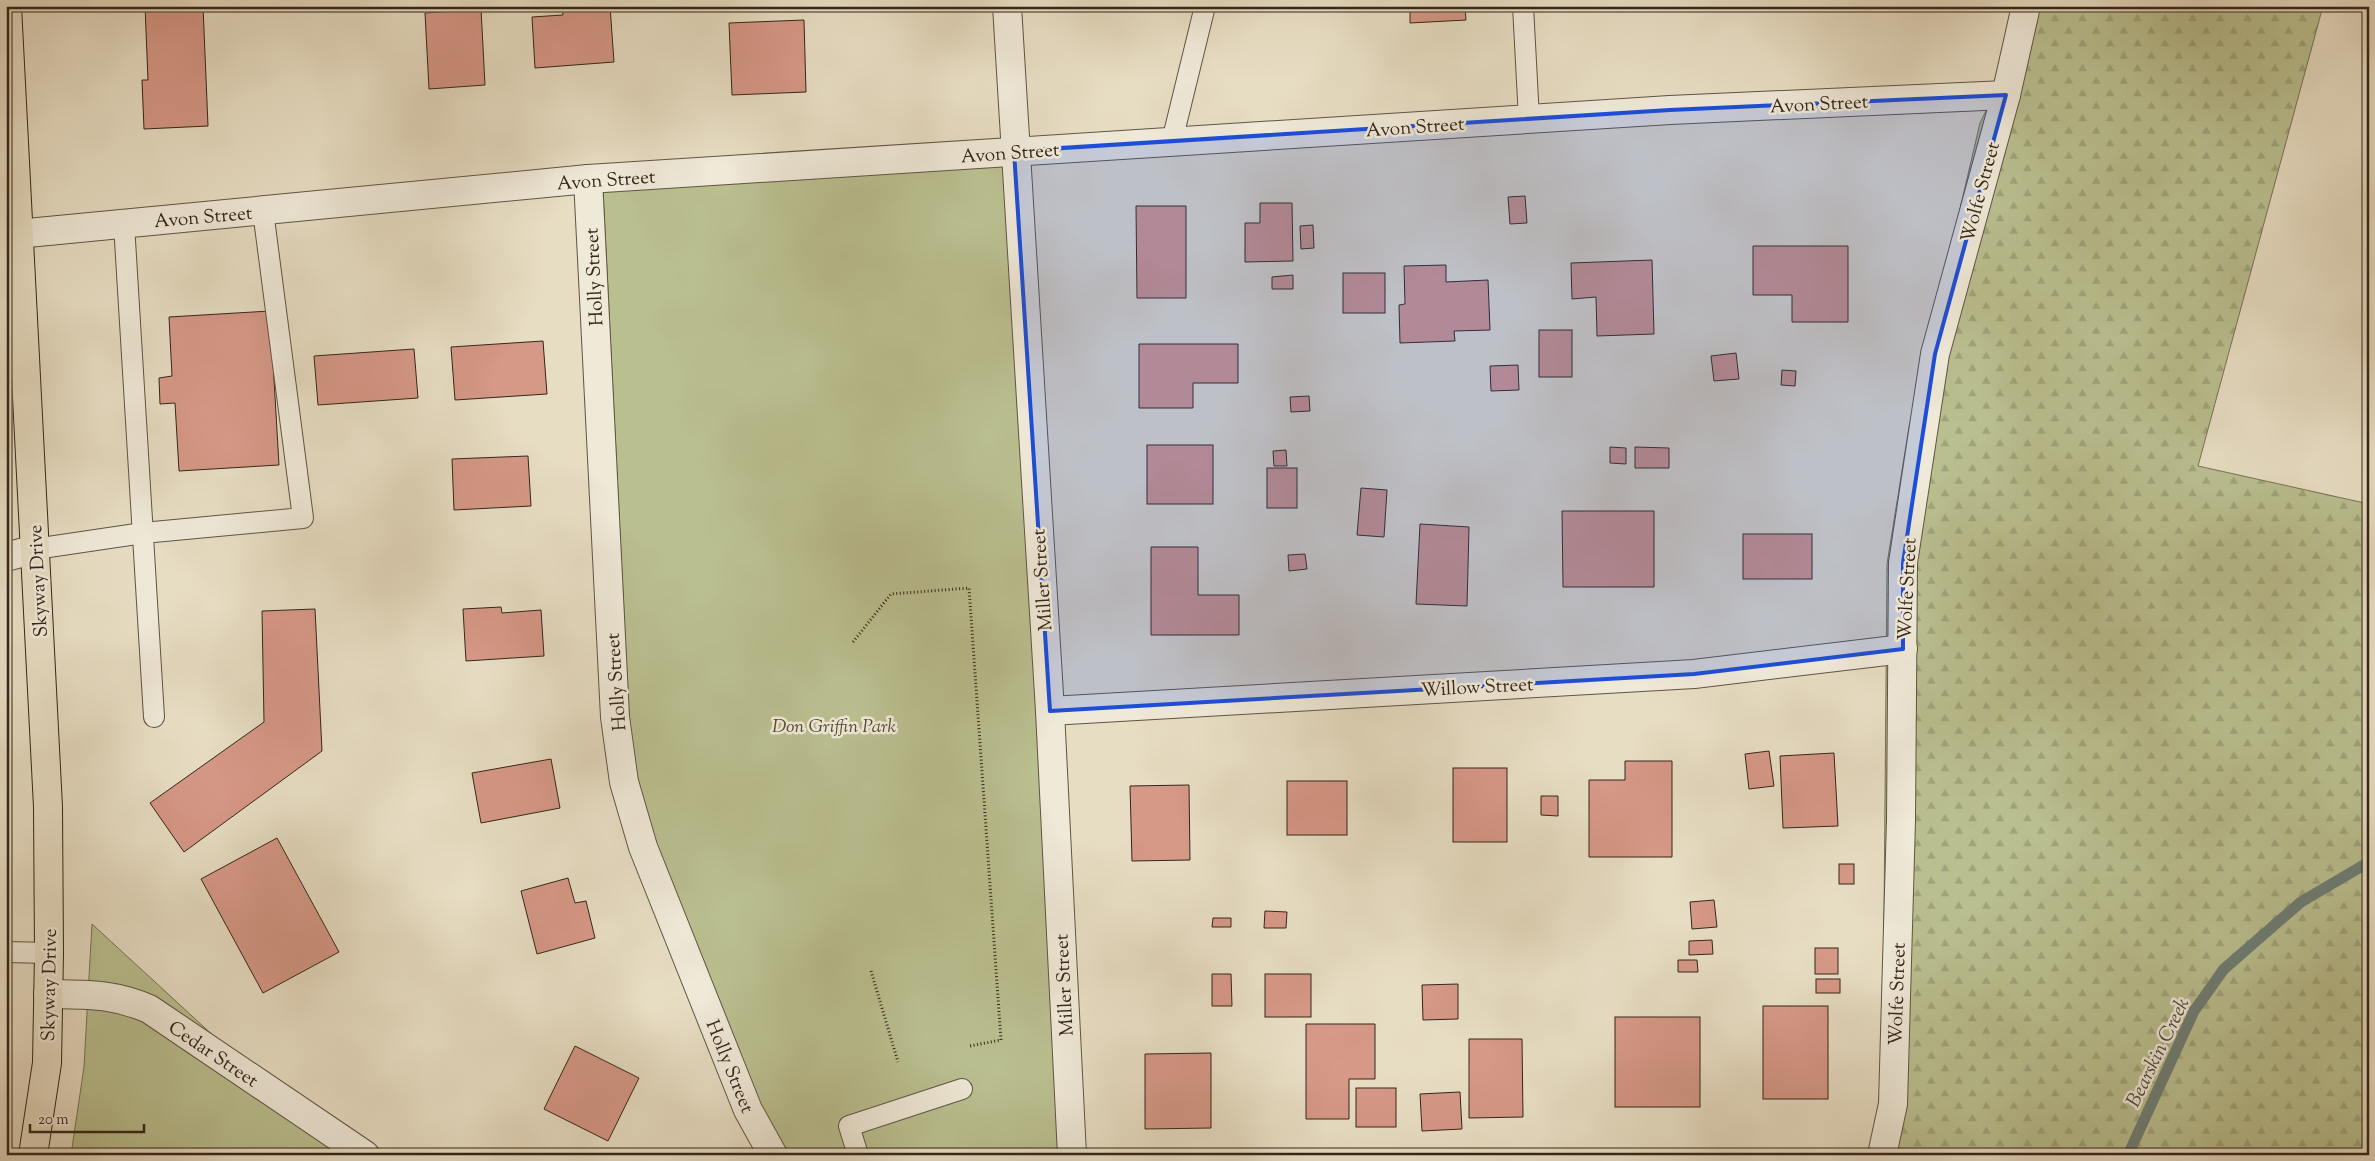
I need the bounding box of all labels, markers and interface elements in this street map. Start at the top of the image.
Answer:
street label: Avon Street [1769,89,1870,122]
street label: Avon Street [1365,112,1466,145]
street label: Avon Street [960,138,1061,171]
street label: Wolfe Street [1955,139,2008,246]
street label: Avon Street [556,165,657,198]
street label: Avon Street [153,201,254,236]
street label: Holly Street [579,227,612,327]
street label: Skyway Drive [23,524,56,638]
street label: Miller Street [1026,527,1061,632]
street label: Wolfe Street [1892,537,1925,641]
street label: Holly Street [601,631,634,732]
street label: Willow Street [1420,672,1535,705]
park label: Don Griffin Park [772,714,896,741]
street label: Skyway Drive [36,928,65,1042]
street label: Miller Street [1049,933,1082,1037]
street label: Wolfe Street [1883,942,1914,1046]
water label: Bearskin Creek [2120,994,2198,1113]
street label: Cedar Street [162,1015,263,1095]
street label: Holly Street [698,1016,760,1118]
scale bar [30,1101,144,1133]
text: 20 m [38,1110,69,1131]

